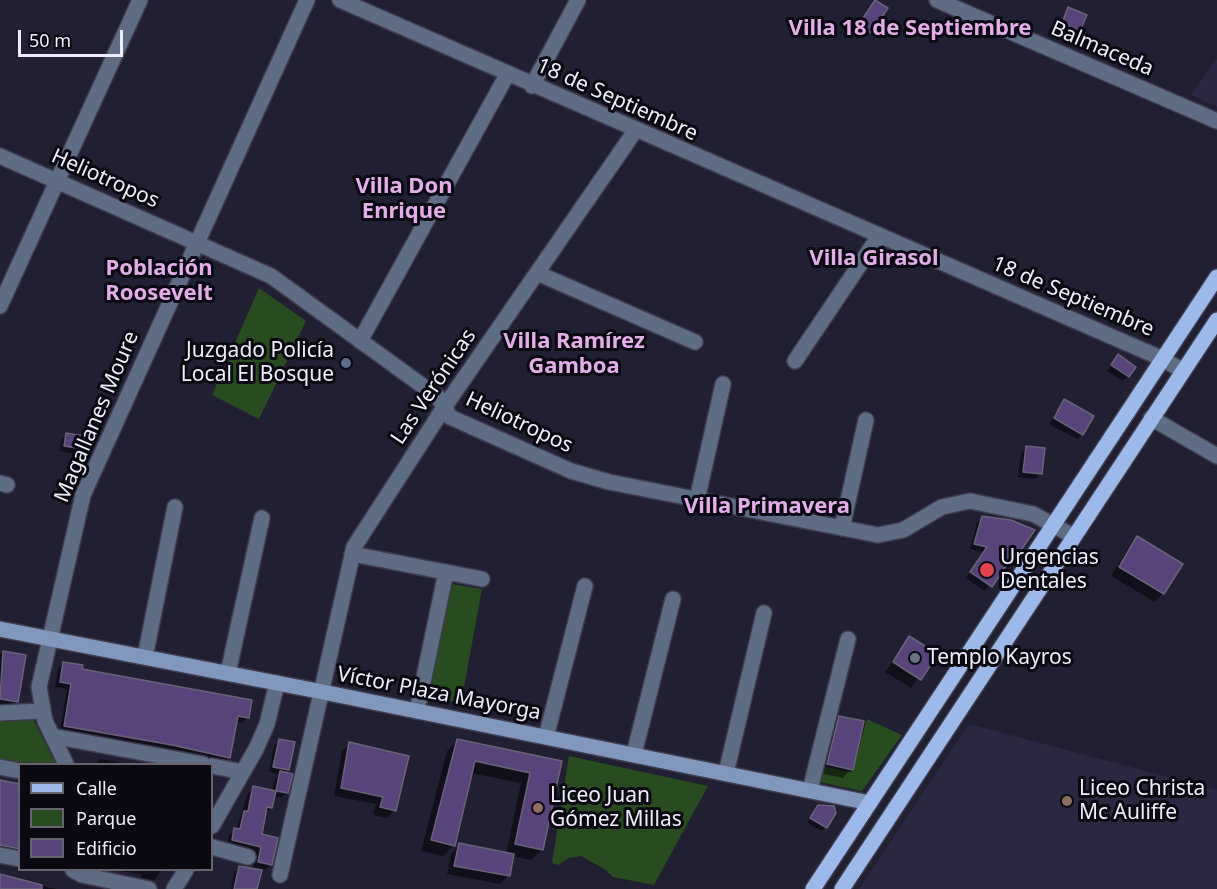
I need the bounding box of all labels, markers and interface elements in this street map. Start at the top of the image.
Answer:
district label: Villa 18 de Septiembre [789,16,1031,42]
street label: Balmaceda [1047,16,1157,82]
scale bar [21,18,126,56]
text: 50 m [29,28,71,52]
street label: 18 de Septiembre [533,53,701,147]
street label: Heliotropos [47,144,163,214]
district label: Villa Don Enrique [355,174,453,226]
district label: Villa Girasol [809,246,939,272]
street label: 18 de Septiembre [988,252,1158,342]
district label: Población Roosevelt [105,256,213,308]
street label: Las Verónicas [386,325,482,449]
street label: Magallanes Moure [50,328,144,506]
district label: Villa Ramírez Gamboa [503,329,645,380]
place label: Juzgado Policía Local El Bosque [181,338,334,388]
marker: Juzgado Policía Local El Bosque [339,356,353,370]
street label: Heliotropos [461,387,577,459]
district label: Villa Primavera [684,494,850,520]
place label: Urgencias Dentales [1000,545,1099,595]
marker: Urgencias Dentales [978,561,996,579]
place label: Templo Kayros [927,645,1072,671]
marker: Templo Kayros [908,651,922,665]
street label: Víctor Plaza Mayorga [335,662,543,726]
legend [18,763,213,871]
text: Calle [76,776,117,800]
place label: Liceo Christa Mc Auliffe [1079,776,1205,826]
place label: Liceo Juan Gómez Millas [550,783,682,833]
marker: Liceo Christa Mc Auliffe [1060,794,1074,808]
marker: Liceo Juan Gómez Millas [531,801,545,815]
text: Parque [76,806,136,830]
text: Edificio [76,836,137,860]

